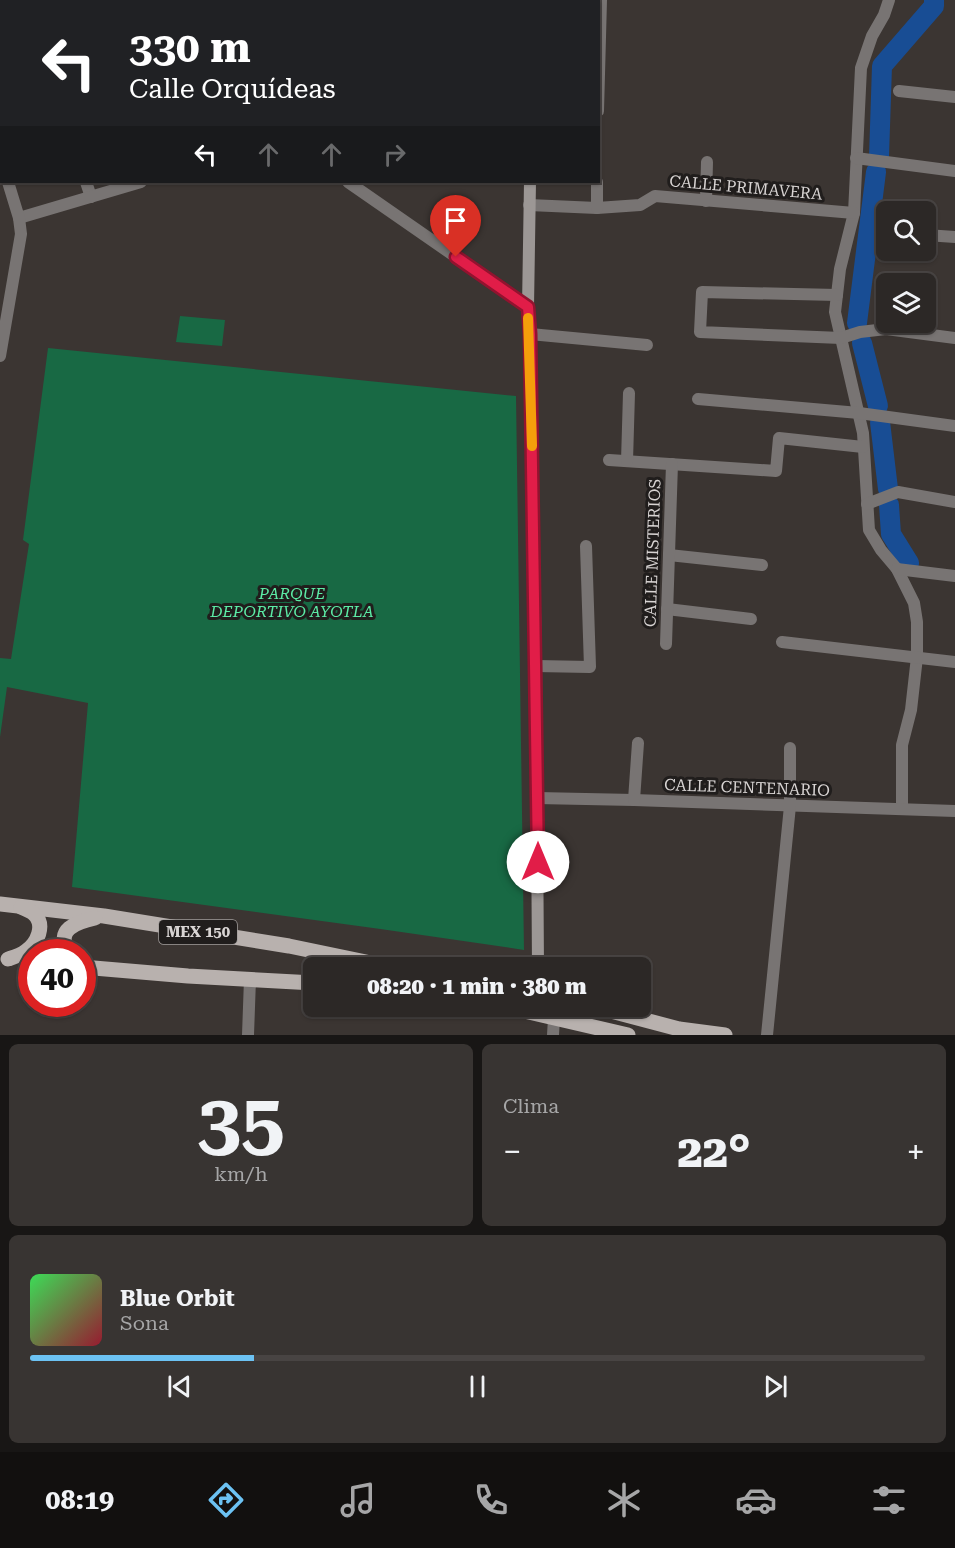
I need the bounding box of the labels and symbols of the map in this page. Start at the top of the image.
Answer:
street label: CALLE PRIMAVERA [669,171,824,204]
pin [430,195,481,257]
street label: CALLE MISTERIOS [640,478,665,628]
park label: PARQUE DEPORTIVO AYOTLA [209,584,374,621]
street label: CALLE CENTENARIO [664,775,830,800]
position arrow [506,830,570,894]
road number: MEX 150 [159,920,237,944]
speed limit sign: 40 [18,939,96,1017]

